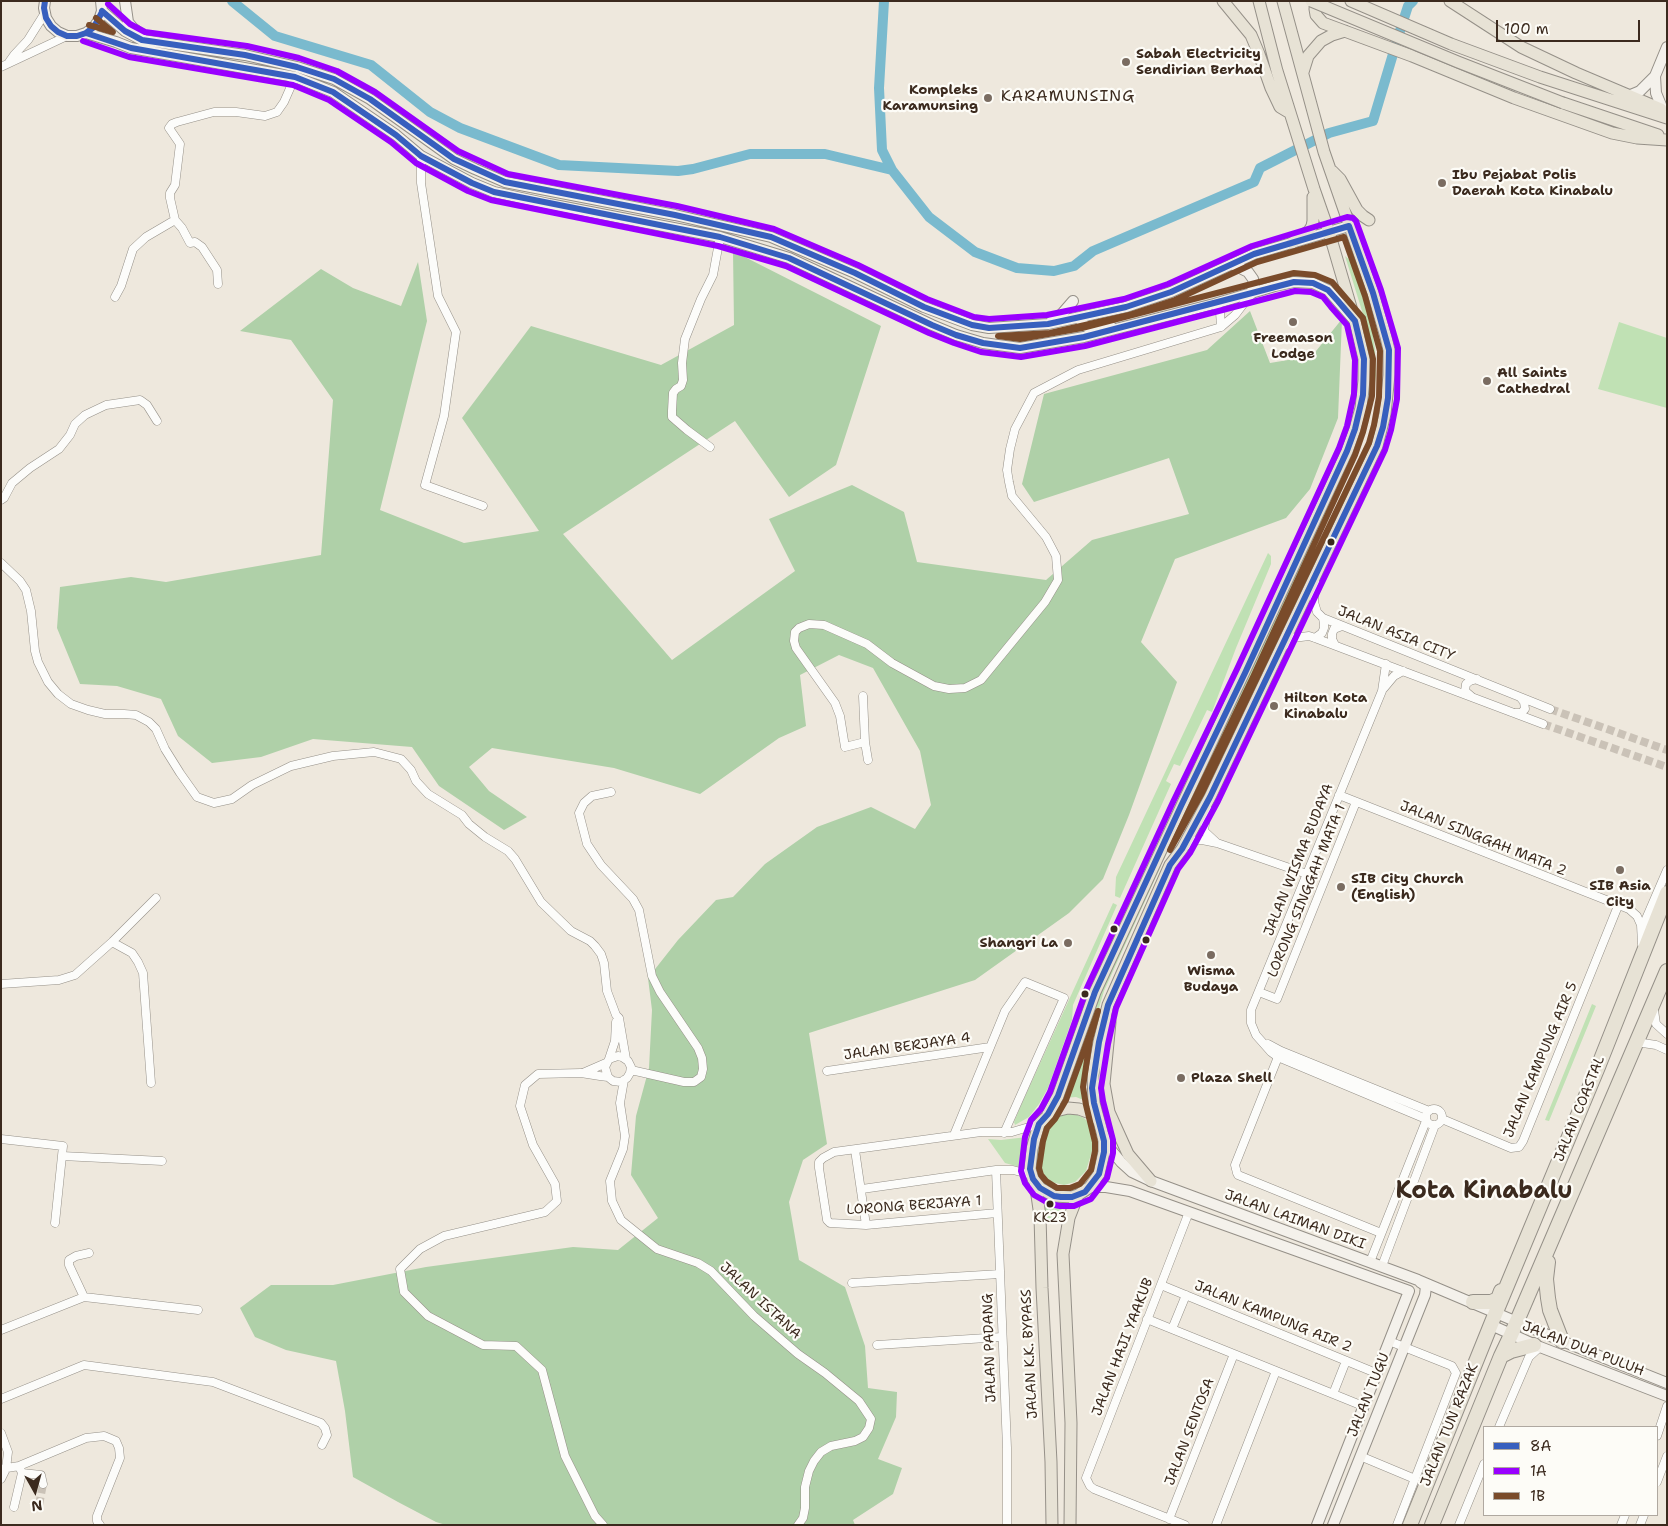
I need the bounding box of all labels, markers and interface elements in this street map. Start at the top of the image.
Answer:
scale bar [1498,10,1642,42]
text: 100 m [1504,19,1549,39]
place label: Sabah Electricity Sendirian Berhad [1136,46,1263,78]
marker: Sabah Electricity Sendirian Berhad [1120,56,1132,68]
place label: Kompleks Karamunsing [882,82,978,114]
district label: KARAMUNSING [999,87,1137,107]
marker: Kompleks Karamunsing [982,92,994,104]
place label: Ibu Pejabat Polis Daerah Kota Kinabalu [1452,167,1613,200]
marker: Ibu Pejabat Polis Daerah Kota Kinabalu [1436,177,1448,189]
marker: Freemason Lodge [1287,316,1299,328]
place label: Freemason Lodge [1253,330,1333,362]
place label: All Saints Cathedral [1497,365,1570,398]
marker: All Saints Cathedral [1481,375,1493,387]
unlabelled marker [1326,537,1336,547]
street label: JALAN ASIA CITY [1335,603,1457,665]
place label: Hilton Kota Kinabalu [1284,690,1367,722]
marker: Hilton Kota Kinabalu [1268,700,1280,712]
street label: JALAN WISMA BUDAYA [1261,781,1337,939]
street label: JALAN SINGGAH MATA 2 [1397,798,1569,880]
street label: LORONG SINGGAH MATA 1 [1264,802,1350,980]
marker: SIB Asia City [1614,864,1626,876]
place label: SIB City Church (English) [1351,871,1464,904]
place label: SIB Asia City [1589,878,1651,910]
marker: SIB City Church (English) [1335,881,1347,893]
unlabelled marker [1109,924,1119,934]
place label: Shangri La [979,935,1058,951]
unlabelled marker [1141,935,1151,945]
marker: Shangri La [1062,937,1074,949]
marker: Wisma Budaya [1205,949,1217,961]
place label: Wisma Budaya [1184,963,1238,996]
street label: JALAN KAMPUNG AIR 5 [1501,980,1581,1140]
unlabelled marker [1080,989,1090,999]
street label: JALAN BERJAYA 4 [842,1030,972,1064]
street label: JALAN COASTAL [1551,1054,1609,1164]
place label: Plaza Shell [1191,1070,1272,1086]
marker: Plaza Shell [1175,1072,1187,1084]
district label: Kota Kinabalu [1395,1178,1573,1206]
street label: JALAN LAIMAN DIKI [1222,1187,1368,1253]
street label: LORONG BERJAYA 1 [846,1193,982,1219]
marker: KK23 [1045,1199,1055,1209]
place label: KK23 [1033,1211,1067,1227]
street label: JALAN ISTANA [716,1259,804,1343]
street label: JALAN HAJI YAAKUB [1089,1276,1157,1418]
street label: JALAN KAMPUNG AIR 2 [1192,1278,1354,1356]
street label: JALAN K.K. BYPASS [1018,1289,1042,1419]
street label: JALAN PADANG [980,1293,1000,1403]
street label: JALAN DUA PULUH [1520,1318,1646,1380]
street label: JALAN TUGU [1344,1350,1394,1440]
street label: JALAN TUN RAZAK [1418,1361,1482,1489]
street label: JALAN SENTOSA [1162,1376,1218,1488]
legend [1483,1426,1658,1516]
text: 8A [1530,1436,1551,1456]
text: 1A [1530,1461,1547,1481]
north arrow [10,1466,60,1516]
text: 1B [1530,1486,1545,1506]
text: N [30,1496,43,1515]

